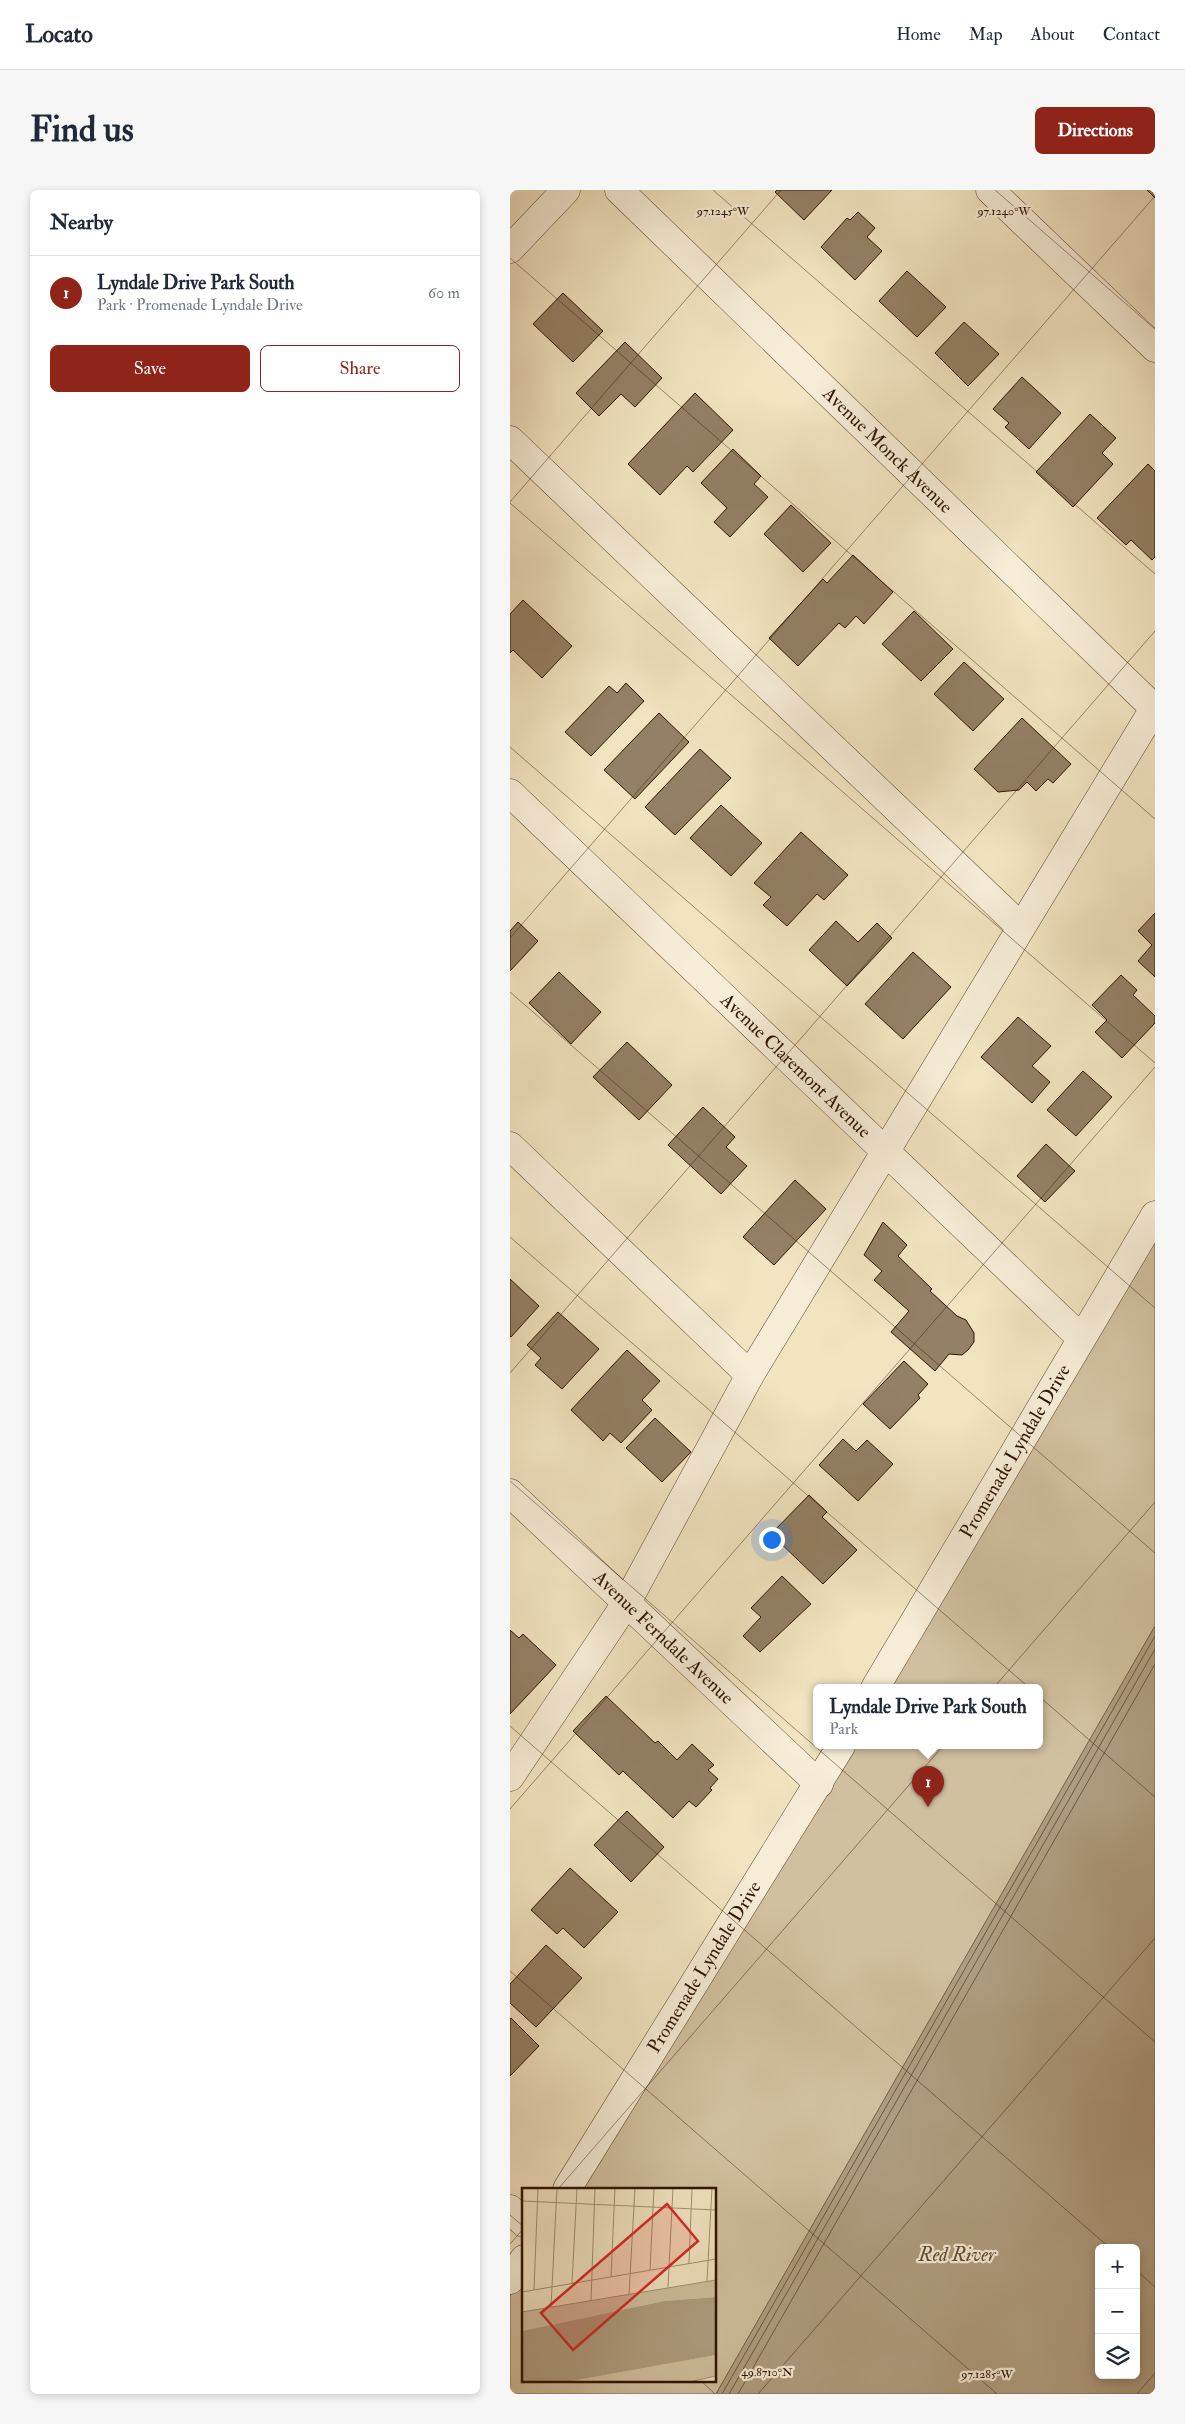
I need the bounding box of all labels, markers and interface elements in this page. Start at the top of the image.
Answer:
text: Locato [25,19,93,50]
text: Home [896,23,941,46]
text: Map [969,23,1003,46]
text: About [1031,23,1075,46]
text: Contact [1103,23,1160,46]
button: Directions [1035,107,1155,154]
text: Find us [30,108,134,152]
text: 97.1245°W [696,204,750,219]
text: 97.1240°W [976,204,1031,219]
text: Nearby [50,209,113,236]
text: Lyndale Drive Park South [97,271,294,295]
text: 1 [63,283,69,303]
text: 60 m [428,283,460,303]
text: Park · Promenade Lyndale Drive [97,295,303,315]
button: Save [50,345,250,392]
button: Share [260,345,460,392]
street label: Avenue Monck Avenue [817,381,958,519]
street label: Avenue Claremont Avenue [715,988,876,1143]
street label: Promenade Lyndale Drive [954,1360,1076,1543]
your location [759,1527,785,1553]
street label: Avenue Ferndale Avenue [588,1565,739,1710]
popup [813,1684,1043,1749]
text: Lyndale Drive Park South [829,1695,1027,1719]
text: Park [829,1719,858,1739]
pin: 1 [912,1766,944,1807]
street label: Promenade Lyndale Drive [642,1876,767,2058]
inset map [522,2188,716,2382]
water label: Red River [918,2242,997,2267]
map controls [1095,2244,1140,2379]
button: + [1095,2244,1140,2289]
button: − [1095,2289,1140,2334]
button: layers [1095,2334,1140,2379]
text: 49.8710°N [741,2365,793,2380]
text: 97.1285°W [960,2367,1014,2382]

